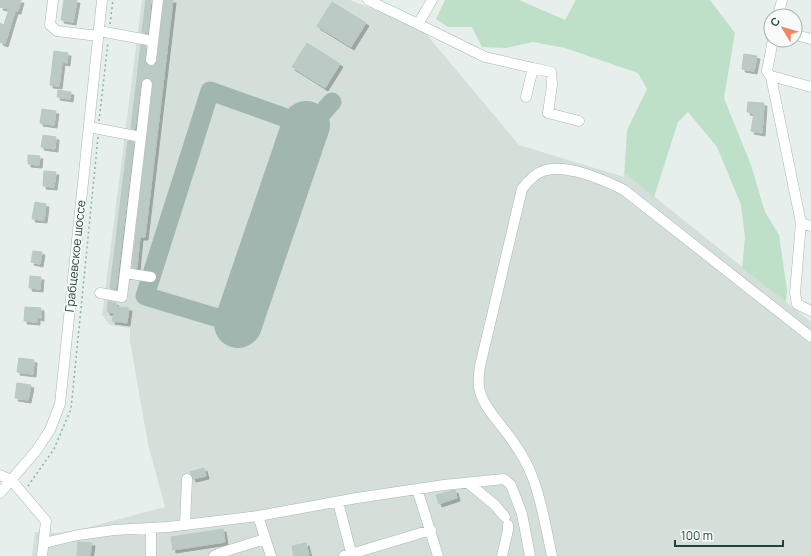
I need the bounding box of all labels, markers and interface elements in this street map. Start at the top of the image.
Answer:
north arrow [763,8,803,48]
text: С [766,14,783,29]
street label: Грабцевское шоссе [61,199,89,313]
scale bar [675,522,783,548]
text: 100 m [681,527,713,544]

